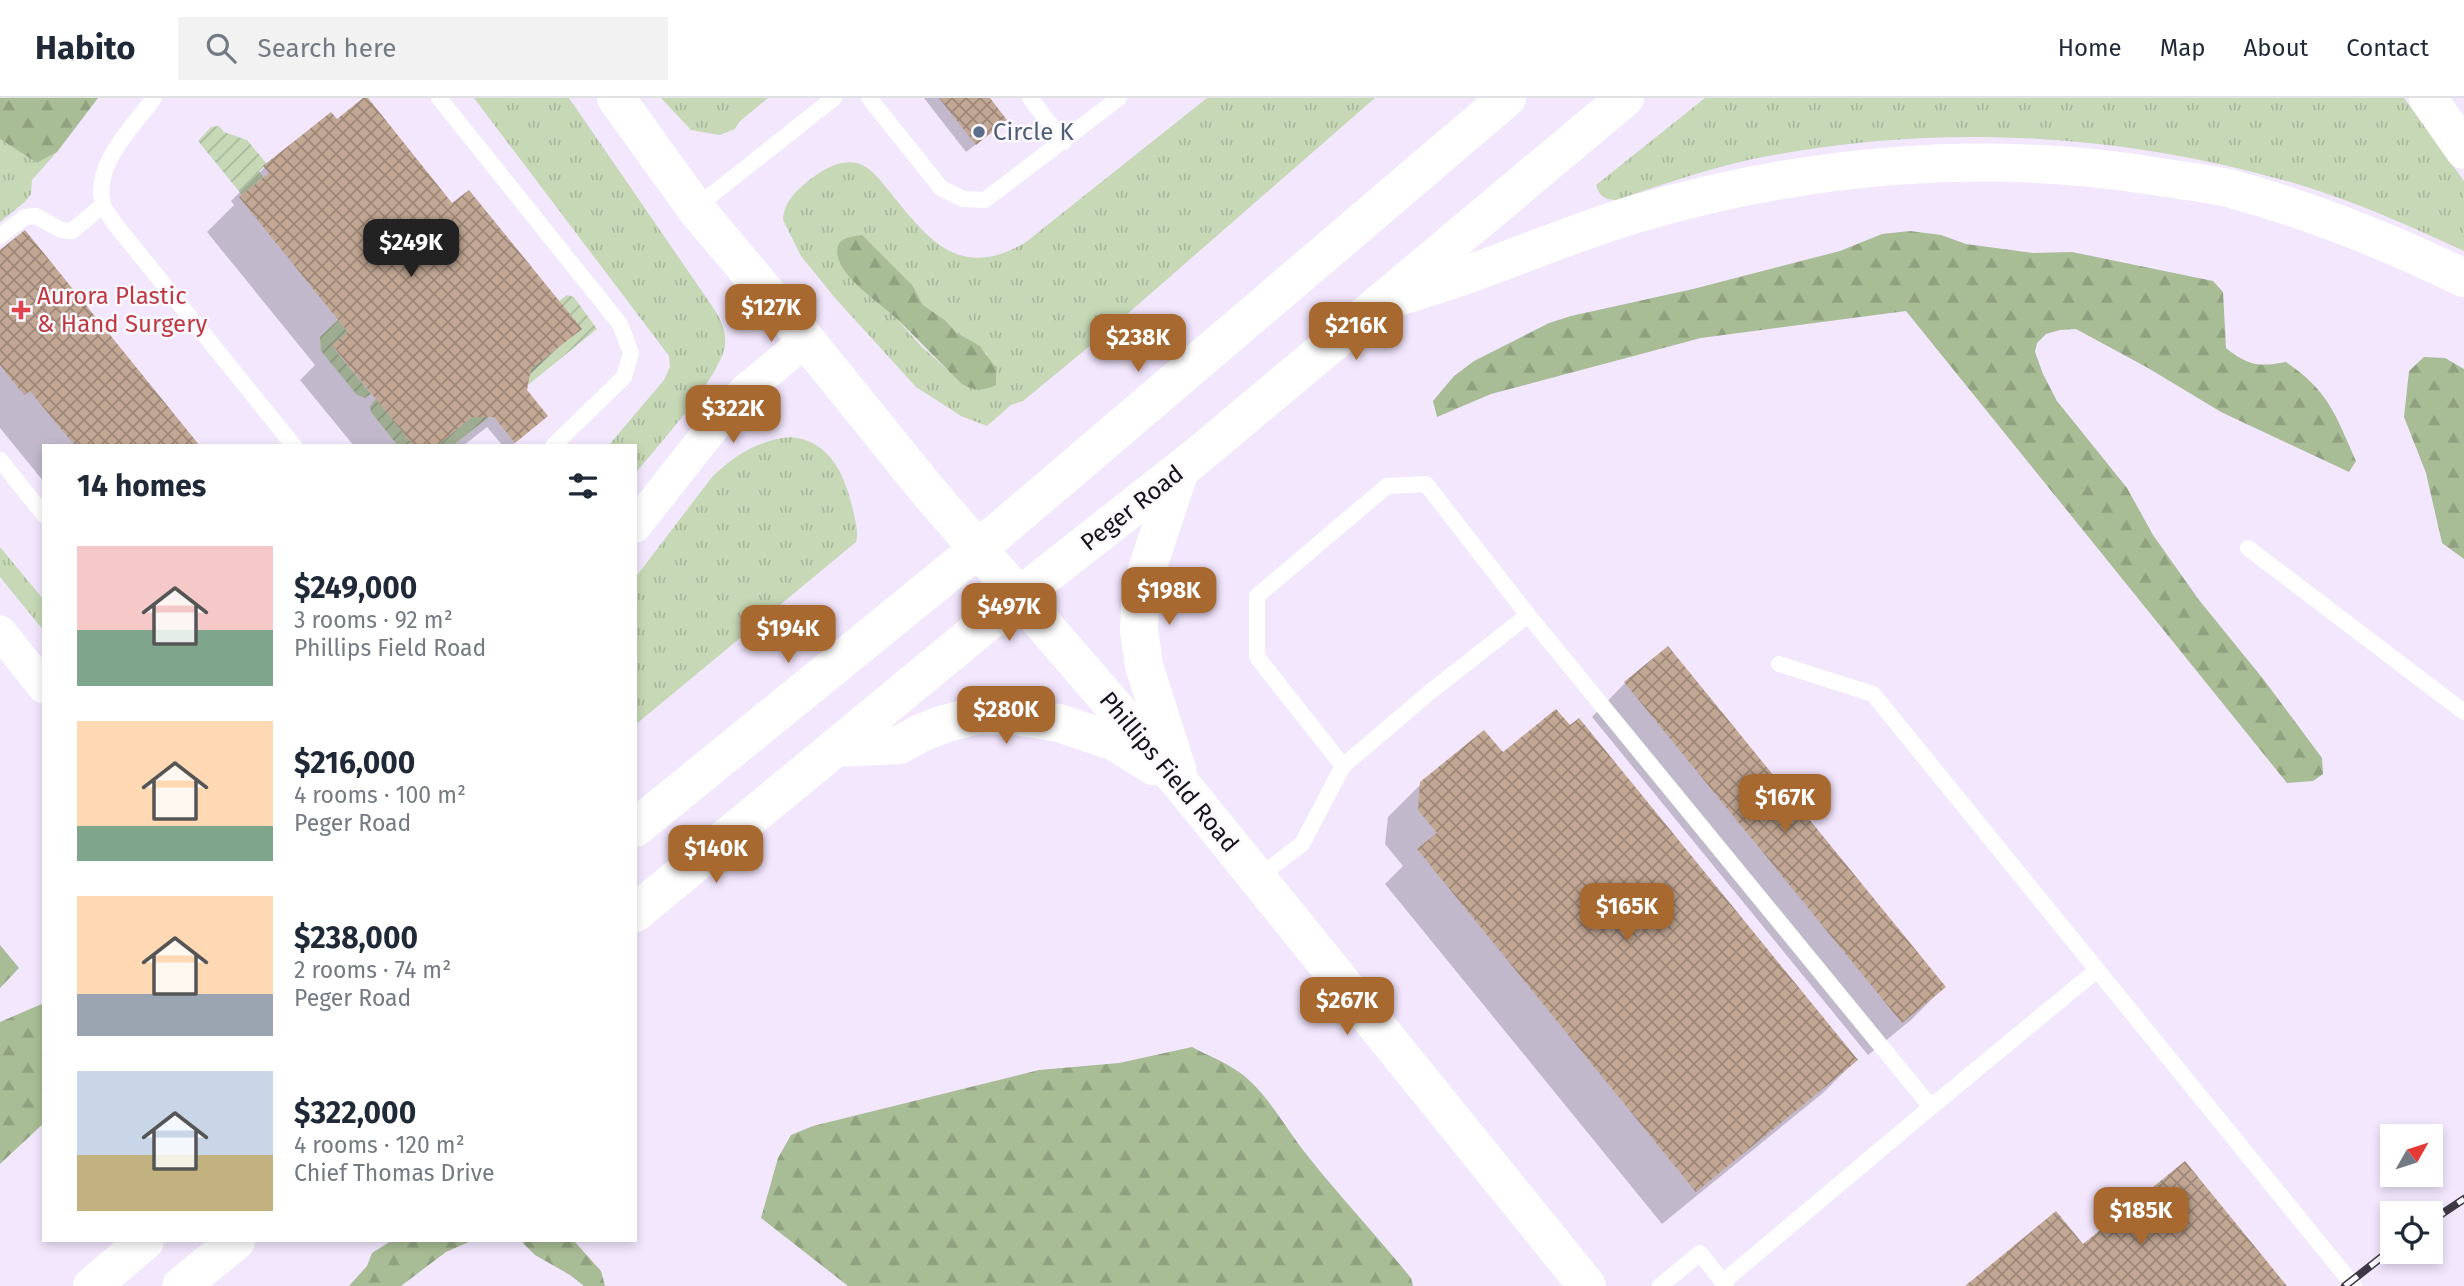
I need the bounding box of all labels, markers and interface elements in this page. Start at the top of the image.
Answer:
search box [178,17,668,80]
text: Habito [35,28,136,68]
icon: search [202,29,240,67]
text: Search here [258,33,396,64]
text: Home [2058,34,2122,62]
text: Map [2160,34,2206,62]
text: About [2244,34,2308,62]
text: Contact [2346,34,2429,62]
place label: Circle K [993,118,1075,146]
marker: Circle K [971,124,987,140]
pin: $249K [362,220,460,279]
text: $249K [379,228,443,256]
place label: Aurora Plastic & Hand Surgery [37,282,207,338]
pin: $127K [722,285,820,344]
text: $127K [741,293,801,321]
marker: Aurora Plastic & Hand Surgery [11,300,31,320]
pin: $216K [1307,302,1405,362]
text: $216K [1325,311,1387,339]
pin: $238K [1089,314,1187,374]
text: $238K [1106,323,1170,351]
pin: $322K [684,386,782,445]
text: $322K [702,394,764,422]
street label: Peger Road [1075,459,1189,557]
icon: filters [564,467,602,505]
text: 14 homes [77,468,206,504]
pin: $198K [1120,568,1218,627]
text: $249,000 [294,570,417,606]
icon: home [133,574,217,658]
text: $198K [1137,576,1201,604]
pin: $497K [960,584,1058,643]
text: $497K [977,592,1041,620]
text: 3 rooms · 92 m² [294,606,453,634]
pin: $194K [739,606,837,665]
text: $194K [757,614,819,642]
text: Phillips Field Road [294,634,486,662]
pin: $280K [957,686,1055,746]
street label: Phillips Field Road [1094,686,1244,858]
text: $280K [973,695,1039,723]
text: $216,000 [294,745,415,781]
icon: home [133,749,217,833]
pin: $167K [1736,774,1834,834]
text: 4 rooms · 100 m² [294,781,466,809]
text: $167K [1755,783,1815,811]
text: Peger Road [294,809,411,837]
pin: $140K [667,826,765,885]
text: $140K [684,834,748,862]
pin: $165K [1578,884,1676,943]
text: $165K [1596,892,1658,920]
text: $238,000 [294,920,418,956]
icon: home [133,924,217,1008]
text: 2 rooms · 74 m² [294,956,451,984]
pin: $267K [1298,978,1396,1037]
text: Peger Road [294,984,411,1012]
text: $267K [1316,986,1378,1014]
text: $322,000 [294,1095,416,1131]
icon: home [133,1099,217,1183]
north arrow [2380,1124,2443,1186]
map controls [2380,1124,2443,1264]
text: 4 rooms · 120 m² [294,1131,465,1159]
text: Chief Thomas Drive [294,1159,495,1187]
pin: $185K [2092,1188,2190,1247]
text: $185K [2110,1196,2172,1224]
button: locate [2380,1201,2443,1264]

